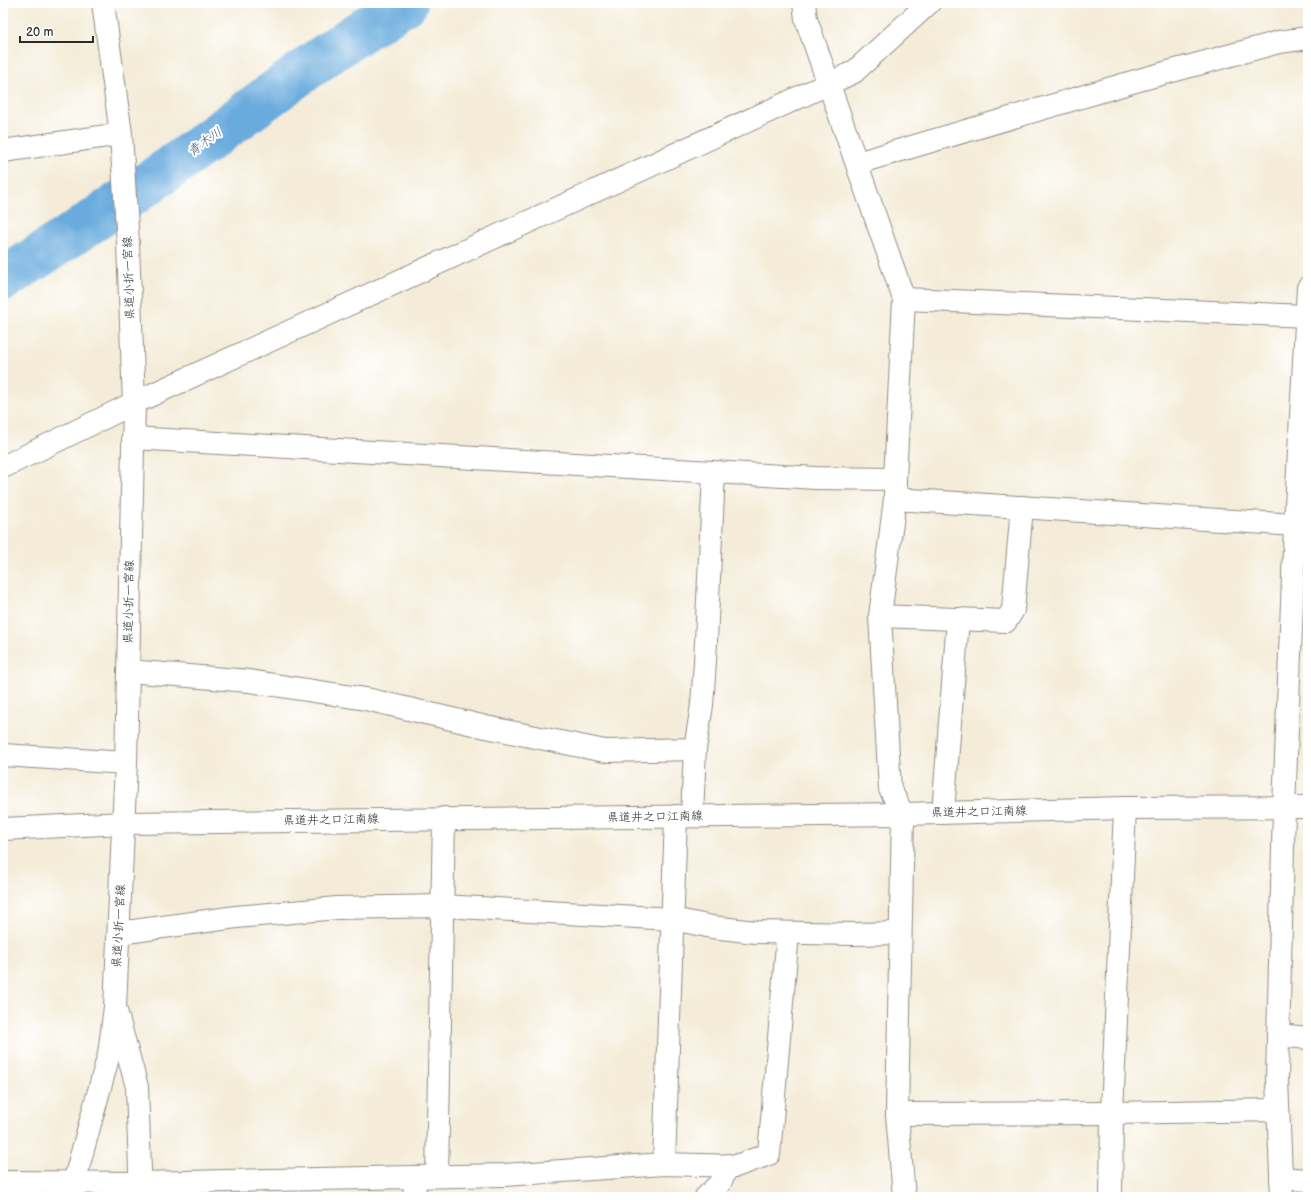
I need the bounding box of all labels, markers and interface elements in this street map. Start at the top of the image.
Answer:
scale bar [20,18,93,44]
text: 20 m [26,25,53,40]
water label: 青木川 [185,124,225,160]
street label: 県道小折一宮線 [120,236,138,320]
street label: 県道小折一宮線 [121,560,137,644]
street label: 県道井之口江南線 [931,804,1027,820]
street label: 県道井之口江南線 [607,809,703,825]
street label: 県道井之口江南線 [283,812,379,828]
street label: 県道小折一宮線 [109,884,129,968]

